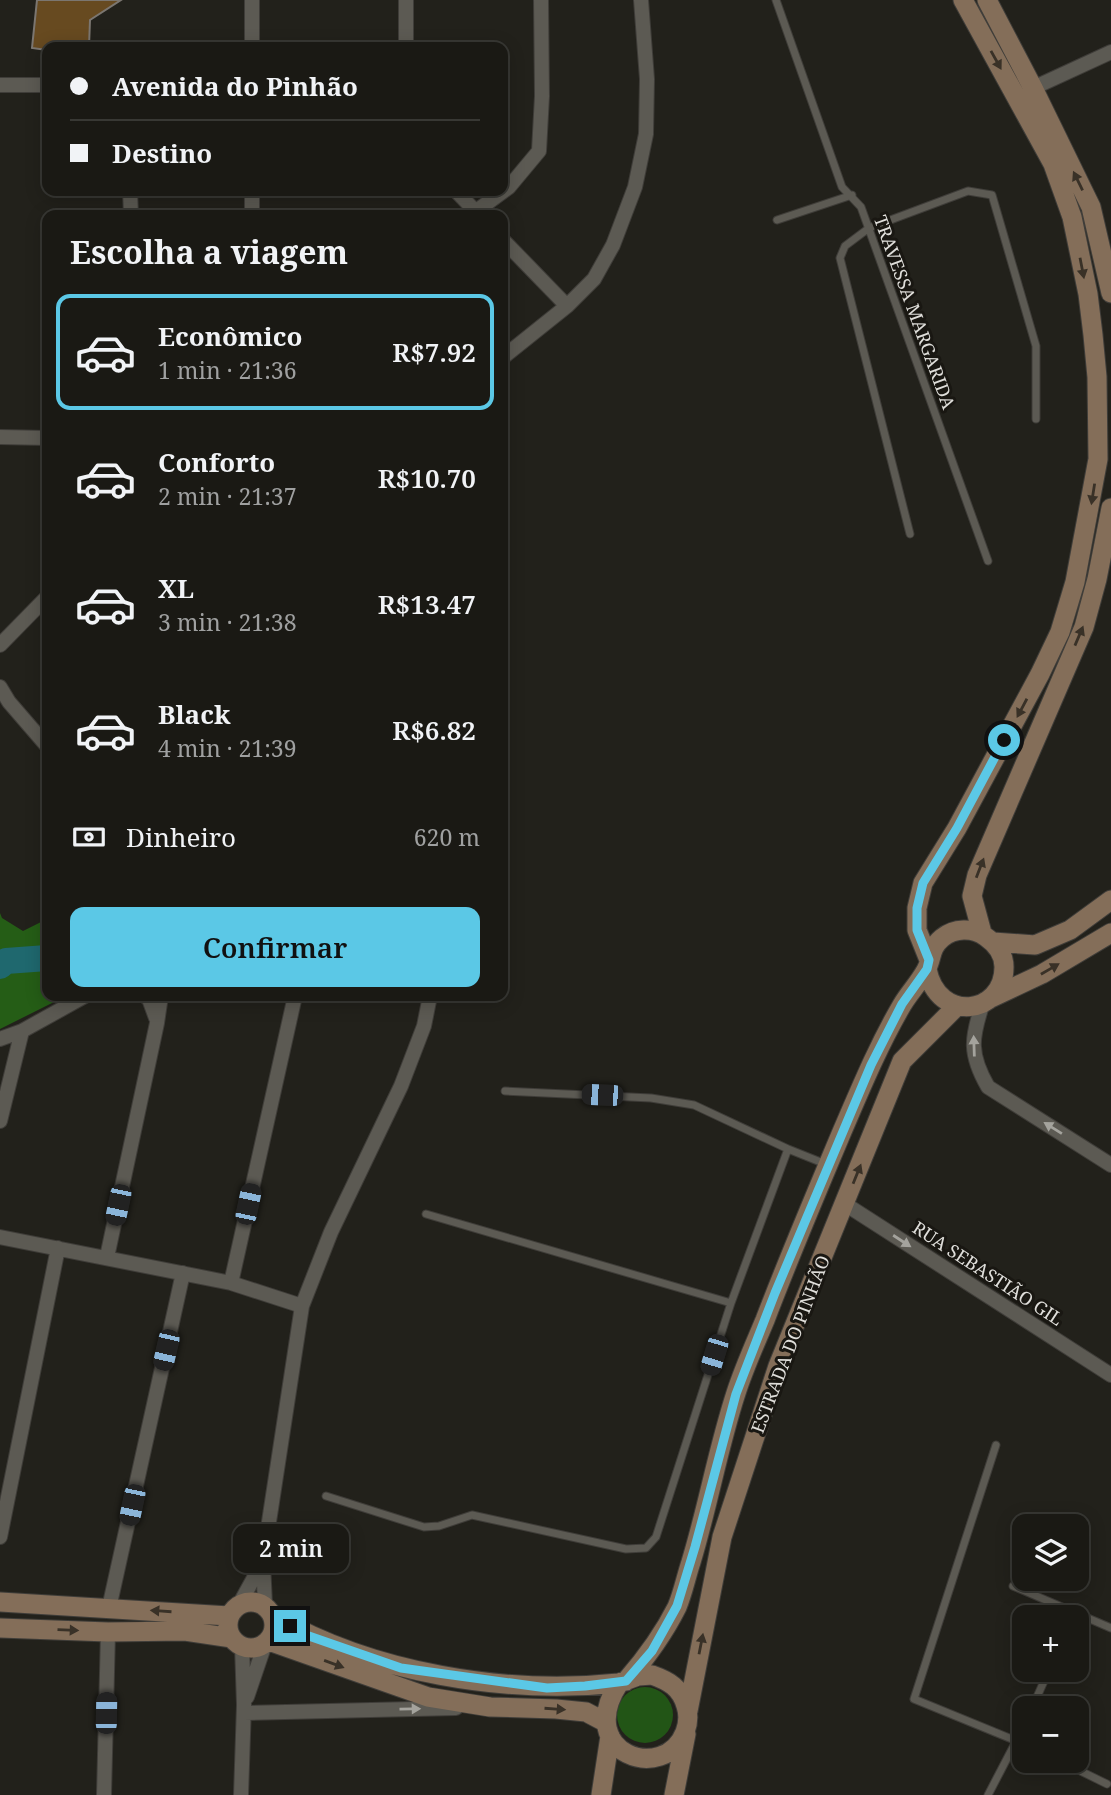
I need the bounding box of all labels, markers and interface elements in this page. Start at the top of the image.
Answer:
one-way arrow [990,50,1002,69]
text: Avenida do Pinhão [112,68,358,104]
text: Destino [112,135,212,171]
one-way arrow [1073,171,1084,191]
street label: TRAVESSA MARGARIDA [869,212,961,412]
text: Escolha a viagem [70,230,348,273]
one-way arrow [1077,257,1088,279]
text: Econômico [158,318,302,354]
icon: car [74,321,137,384]
text: R$7.92 [392,334,476,370]
text: 1 min · 21:36 [158,354,296,386]
text: Conforto [158,444,275,480]
icon: car [74,447,137,510]
text: R$10.70 [378,460,476,496]
text: 2 min · 21:37 [158,480,296,512]
one-way arrow [1087,483,1098,505]
text: XL [158,570,194,606]
icon: car [74,573,137,636]
text: R$13.47 [378,586,476,622]
text: 3 min · 21:38 [158,606,296,638]
one-way arrow [1074,626,1085,647]
text: Black [158,696,231,732]
icon: car [74,699,137,762]
one-way arrow [1016,699,1028,718]
text: R$6.82 [392,712,476,748]
route start [988,724,1020,756]
text: 4 min · 21:39 [158,732,296,764]
icon: cash [70,818,108,856]
text: Dinheiro [126,819,236,855]
text: 620 m [414,821,480,853]
one-way arrow [975,857,986,878]
button: Confirmar [70,907,480,987]
one-way arrow [1040,963,1059,975]
one-way arrow [968,1035,980,1057]
car [581,1084,624,1106]
one-way arrow [1044,1122,1063,1135]
one-way arrow [851,1163,862,1184]
car [234,1181,263,1227]
car [104,1182,133,1228]
street label: RUA SEBASTIÃO GIL [908,1215,1068,1331]
one-way arrow [892,1234,912,1247]
street label: ESTRADA DO PINHÃO [745,1252,835,1436]
car [152,1327,181,1373]
car [698,1332,731,1378]
car [118,1482,147,1528]
map controls [1012,1514,1089,1773]
button: layers [1012,1514,1089,1591]
callout: 2 min [232,1524,348,1574]
text: 2 min [259,1532,323,1564]
button: + [1012,1605,1089,1682]
one-way arrow [150,1606,172,1617]
route end [274,1610,306,1642]
one-way arrow [57,1625,79,1636]
one-way arrow [696,1633,707,1655]
one-way arrow [323,1659,344,1670]
car [96,1692,117,1734]
button: − [1012,1696,1089,1773]
one-way arrow [399,1703,421,1715]
one-way arrow [544,1704,566,1715]

